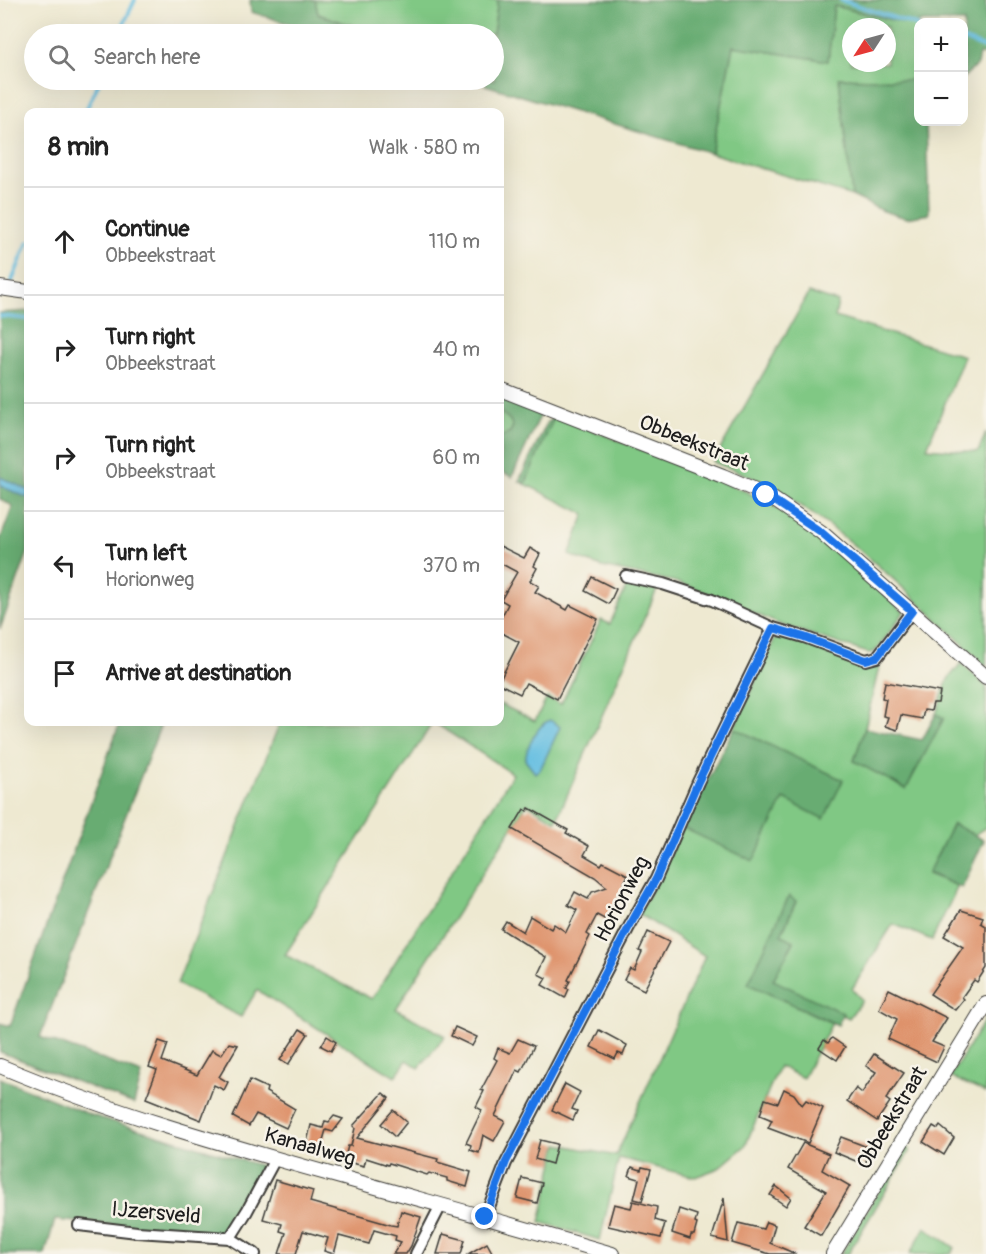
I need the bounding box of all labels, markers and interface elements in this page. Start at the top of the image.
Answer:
north arrow [842,18,896,72]
map controls [914,18,968,126]
button: + [914,18,968,72]
search box [24,24,504,90]
icon: search [45,41,78,74]
text: Search here [93,43,200,71]
button: − [914,72,968,126]
text: 8 min [48,131,109,163]
text: Walk · 580 m [369,135,480,160]
text: Continue [105,215,189,243]
icon: ahead [48,225,81,258]
text: 110 m [429,229,480,254]
text: Obbeekstraat [105,243,216,268]
text: Turn right [105,323,195,351]
icon: right [48,333,81,366]
text: 40 m [433,337,480,362]
text: Obbeekstraat [105,351,216,376]
street label: Obbeekstraat [635,409,753,477]
text: Turn right [105,431,195,459]
icon: right [48,441,81,474]
text: 60 m [433,445,480,470]
text: Obbeekstraat [105,459,216,484]
route start [752,481,778,507]
text: Turn left [105,539,187,567]
icon: left [48,549,81,582]
text: 370 m [423,553,480,578]
text: Horionweg [105,567,194,592]
icon: arrive [48,657,81,690]
text: Arrive at destination [105,659,291,687]
street label: Horionweg [588,851,656,947]
street label: Obbeekstraat [851,1061,934,1175]
street label: Kanaalweg [261,1121,359,1173]
street label: IJzersveld [110,1196,202,1230]
route end [471,1203,497,1229]

